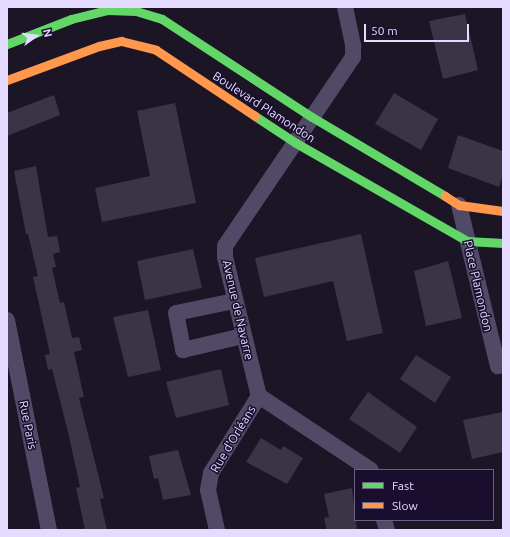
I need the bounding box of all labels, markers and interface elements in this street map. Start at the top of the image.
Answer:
north arrow [16,16,56,56]
scale bar [366,16,471,42]
text: 50 m [371,24,398,37]
text: N [41,28,54,39]
street label: Boulevard Plamondon [210,68,318,146]
street label: Place Plamondon [461,239,495,333]
street label: Avenue de Navarre [220,259,256,361]
street label: Rue Paris [16,399,40,451]
street label: Rue d'Orléans [207,403,259,475]
legend [354,469,494,521]
text: Fast [392,479,414,492]
text: Slow [392,499,418,512]

